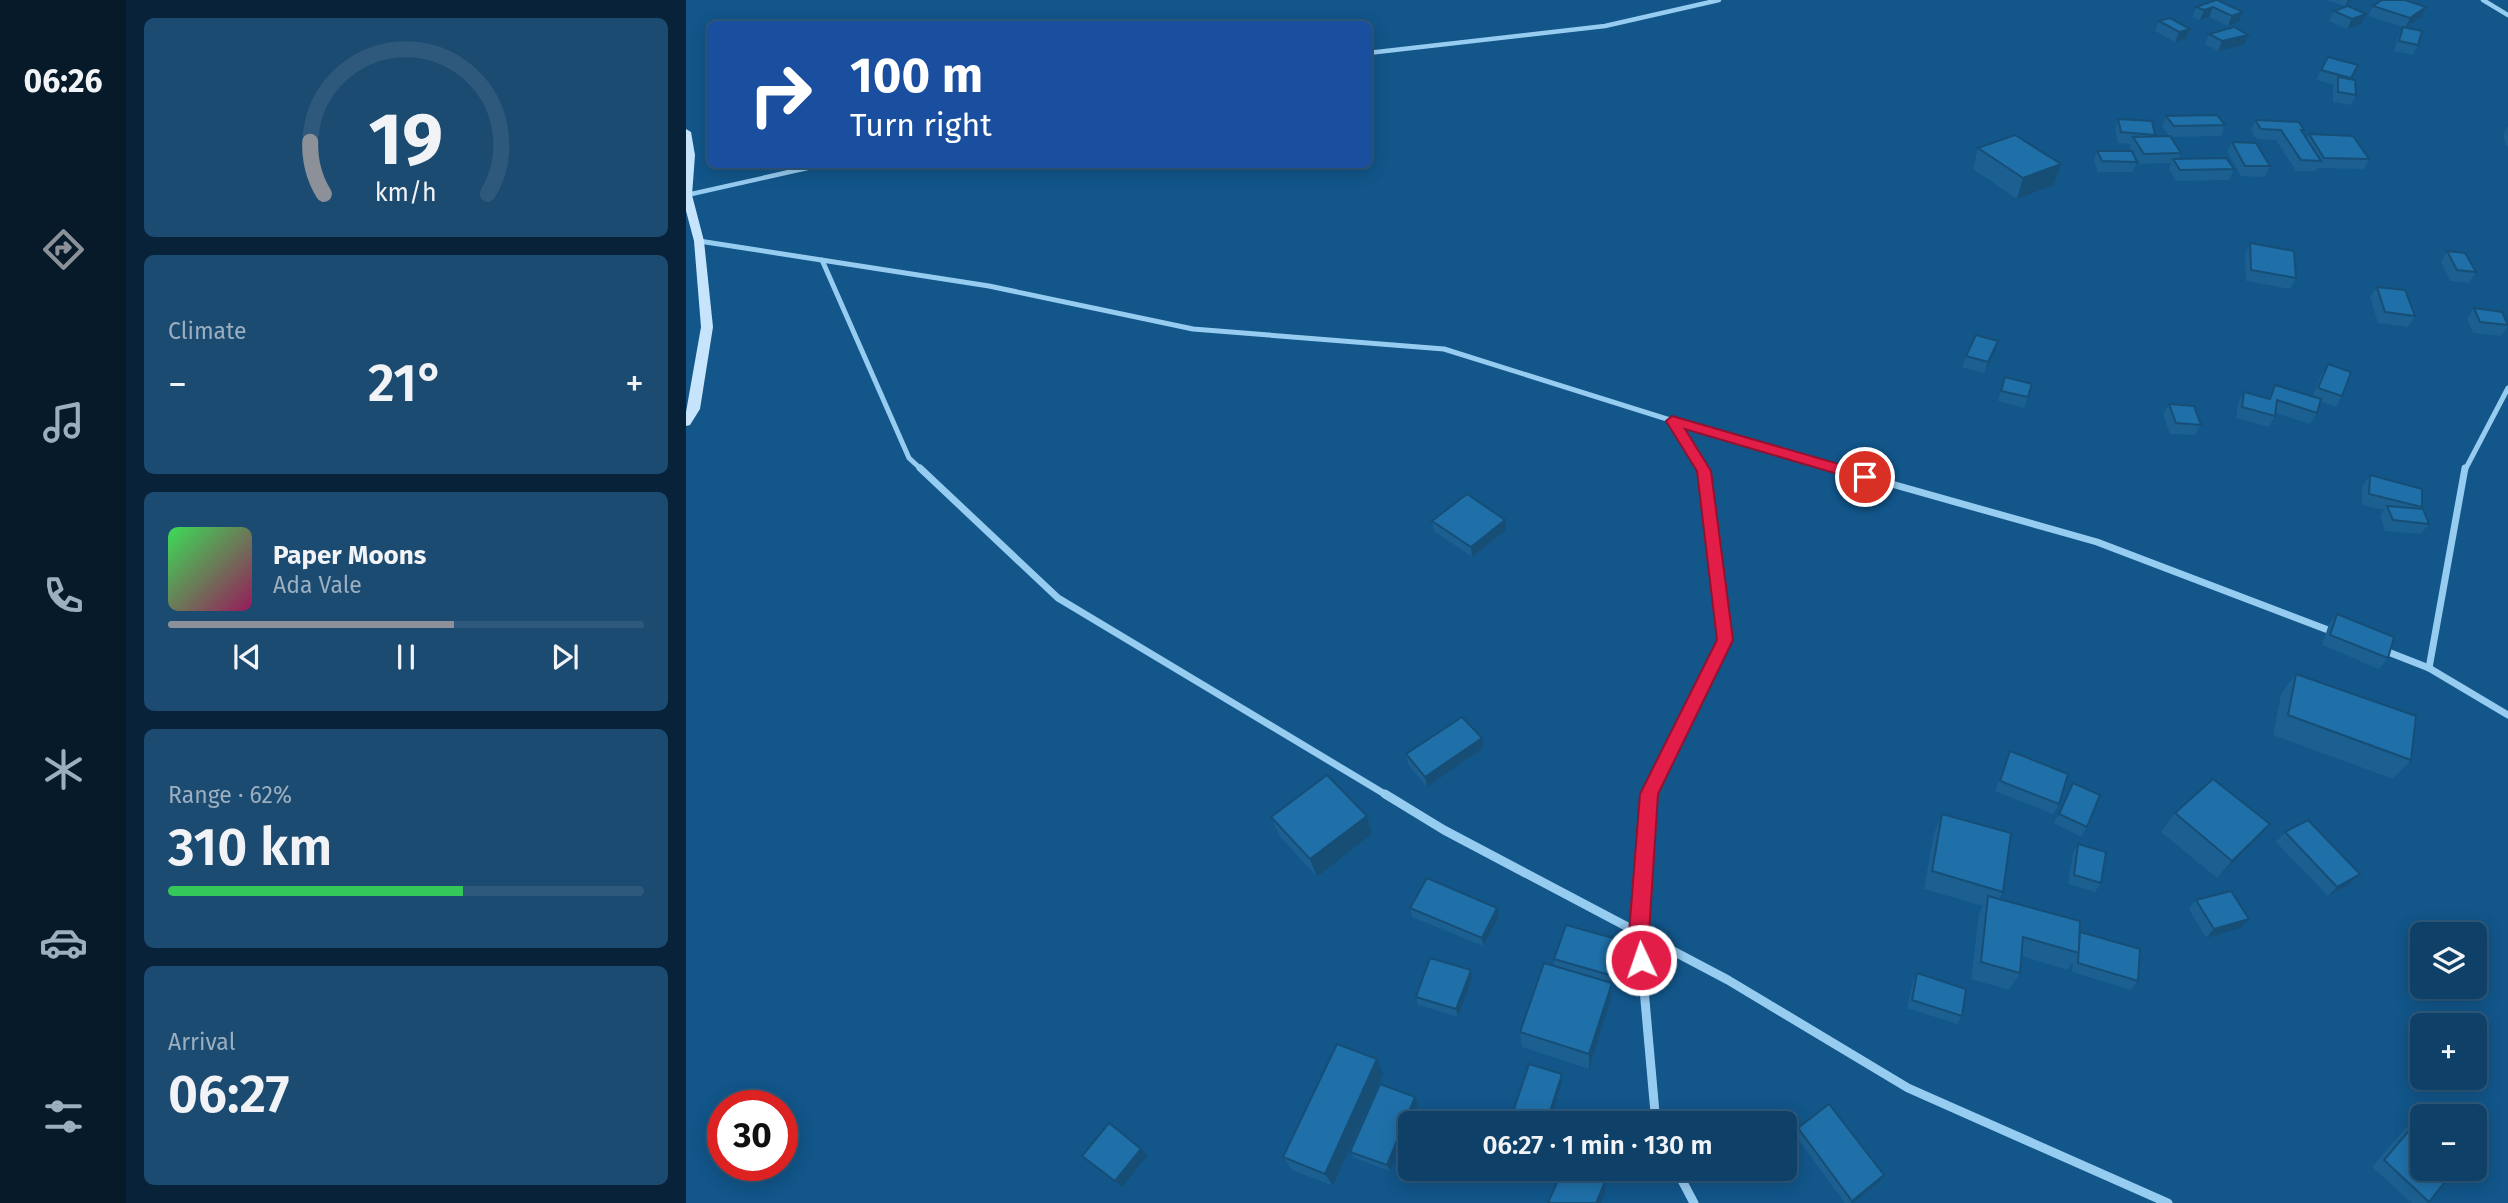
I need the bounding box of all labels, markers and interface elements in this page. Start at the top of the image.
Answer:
text: 100 m [850,46,983,105]
icon: right [735,49,826,140]
text: 06:26 [23,62,103,100]
text: 19 [369,96,443,183]
text: Turn right [850,106,992,144]
text: km/h [375,177,437,207]
icon: directions [39,225,88,274]
text: Climate [168,317,247,345]
text: 21° [368,352,444,415]
text: − [168,361,187,407]
text: + [625,361,644,407]
icon: music [39,398,88,447]
pin [1835,447,1895,507]
icon: arrive [1846,458,1884,496]
text: Paper Moons [273,540,426,571]
icon: phone [39,571,88,620]
text: Ada Vale [273,571,362,599]
icon: previous [228,638,266,676]
icon: pause [387,638,425,676]
icon: next [546,638,584,676]
icon: climate [39,745,88,794]
text: Range · 62% [168,781,292,809]
text: 310 km [168,816,332,879]
icon: car [39,918,88,967]
map controls [2410,922,2487,1181]
button: layers [2410,922,2487,999]
position arrow [1604,923,1678,997]
button: + [2410,1013,2487,1090]
text: Arrival [168,1028,235,1056]
text: 06:27 [168,1063,290,1126]
speed limit sign: 30 [707,1090,798,1181]
icon: filters [39,1092,88,1141]
button: − [2410,1104,2487,1181]
text: 06:27 · 1 min · 130 m [1483,1130,1713,1161]

